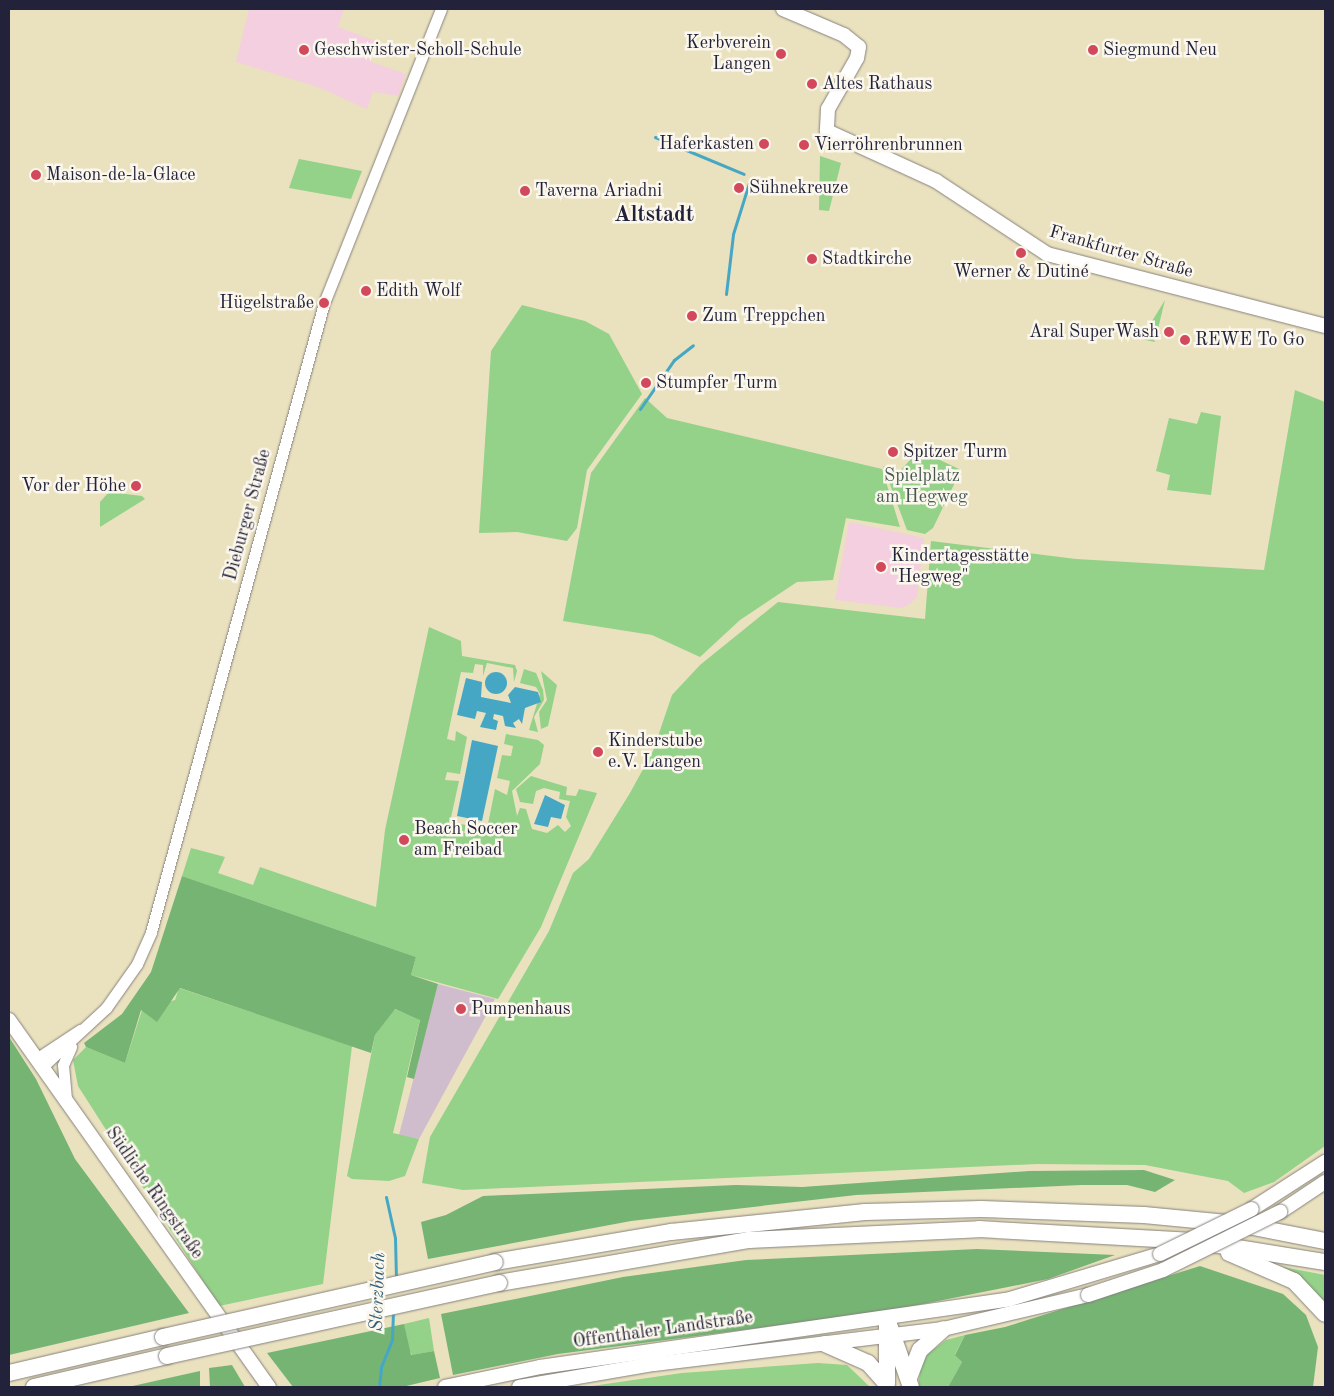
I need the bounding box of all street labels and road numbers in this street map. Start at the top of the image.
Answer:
street label: Frankfurter Straße [1046,221,1196,283]
street label: Dieburger Straße [220,447,276,583]
street label: Südliche Ringstraße [100,1123,208,1263]
street label: Offenthaler Landstraße [572,1307,754,1353]

